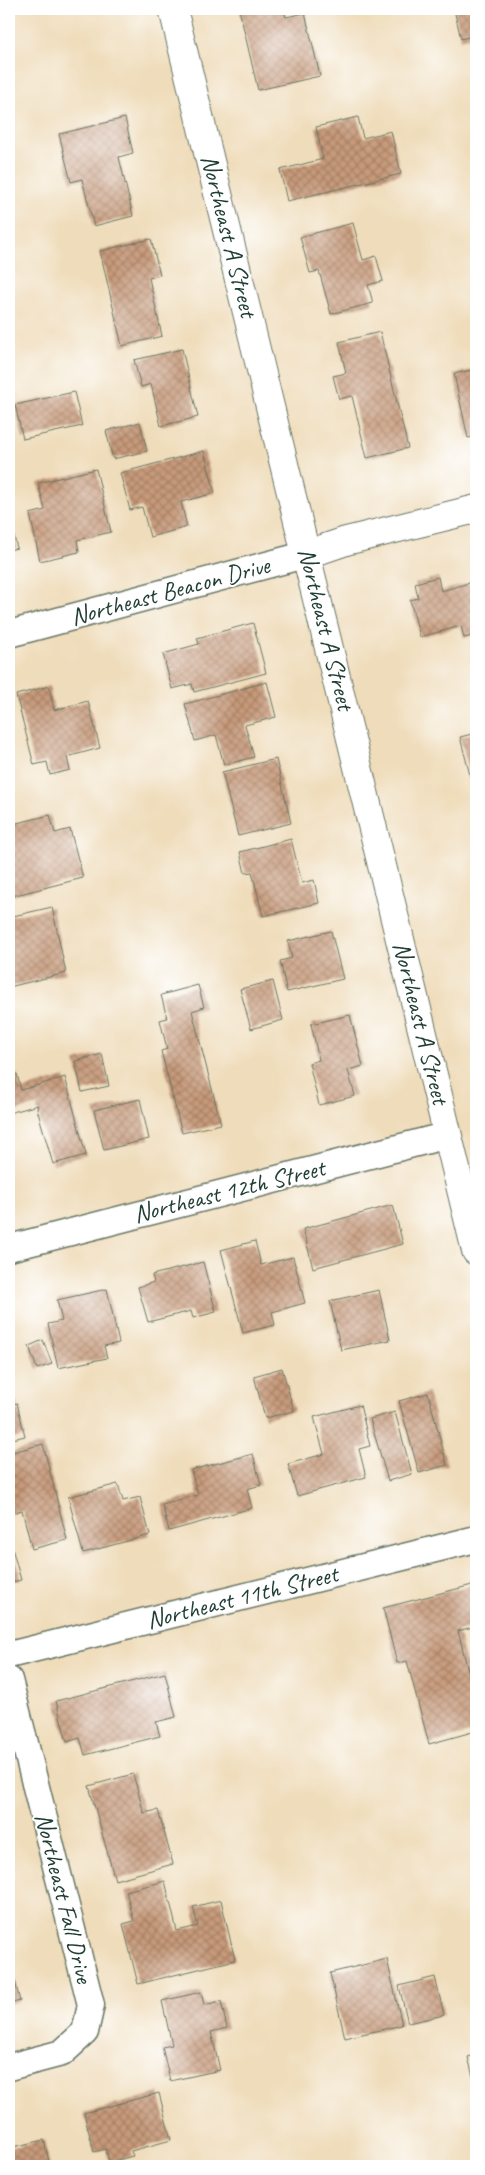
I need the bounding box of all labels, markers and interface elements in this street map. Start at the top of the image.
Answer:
street label: Northeast A Street [193,151,265,323]
street label: Northeast A Street [290,544,362,716]
street label: Northeast Beacon Drive [67,549,275,633]
street label: Northeast A Street [385,938,457,1110]
street label: Northeast 12th Street [130,1151,330,1230]
street label: Northeast 11th Street [143,1557,343,1636]
street label: Northeast Fall Drive [27,1810,101,1988]

